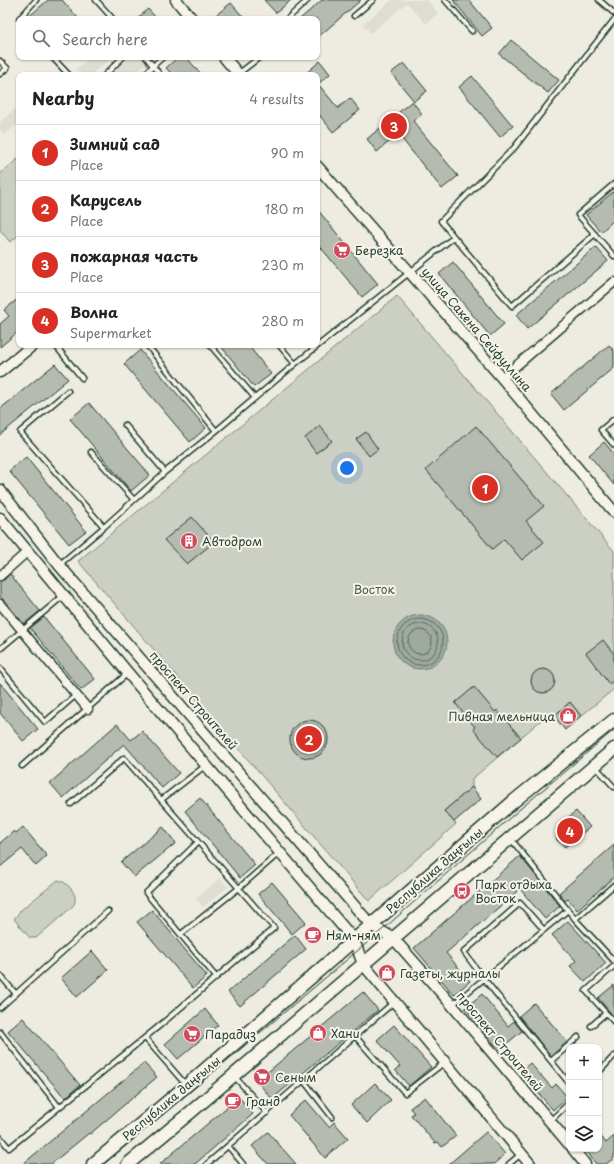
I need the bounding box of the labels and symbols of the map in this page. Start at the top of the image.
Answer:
pin: 3 [381,111,407,141]
supermarket icon: Березка [332,240,352,260]
place label: Березка [355,241,404,259]
street label: улица Сакена Сейфуллина [418,263,536,396]
your location [337,458,357,478]
pin: 1 [472,473,498,503]
building icon: Автодром [179,531,199,551]
place label: Автодром [202,532,262,550]
park label: Восток [353,580,395,598]
street label: проспект Строителей [146,647,242,753]
shop icon: Пивная мельница [558,706,578,726]
place label: Пивная мельница [449,707,555,725]
pin: 2 [296,724,322,754]
pin: 4 [557,816,583,846]
street label: Республика даңғылы [382,823,486,917]
place label: Парк отдыха Восток [475,875,553,907]
bus stop icon: Парк отдыха Восток [452,881,472,901]
cafe icon: Ням-ням [303,925,323,945]
place label: Ням-ням [326,926,381,944]
shop icon: Газеты, журналы [377,963,397,983]
place label: Газеты, журналы [400,964,501,982]
street label: проспект Строителей [453,987,547,1095]
shop icon: Хани [308,1023,328,1043]
supermarket icon: Парадиз [182,1024,202,1044]
place label: Хани [331,1024,360,1042]
place label: Парадиз [205,1025,256,1043]
street label: Республика даңғылы [118,1051,224,1145]
supermarket icon: Сеным [252,1067,272,1087]
place label: Сеным [275,1068,316,1086]
cafe icon: Гранд [223,1091,243,1111]
place label: Гранд [246,1092,280,1110]

